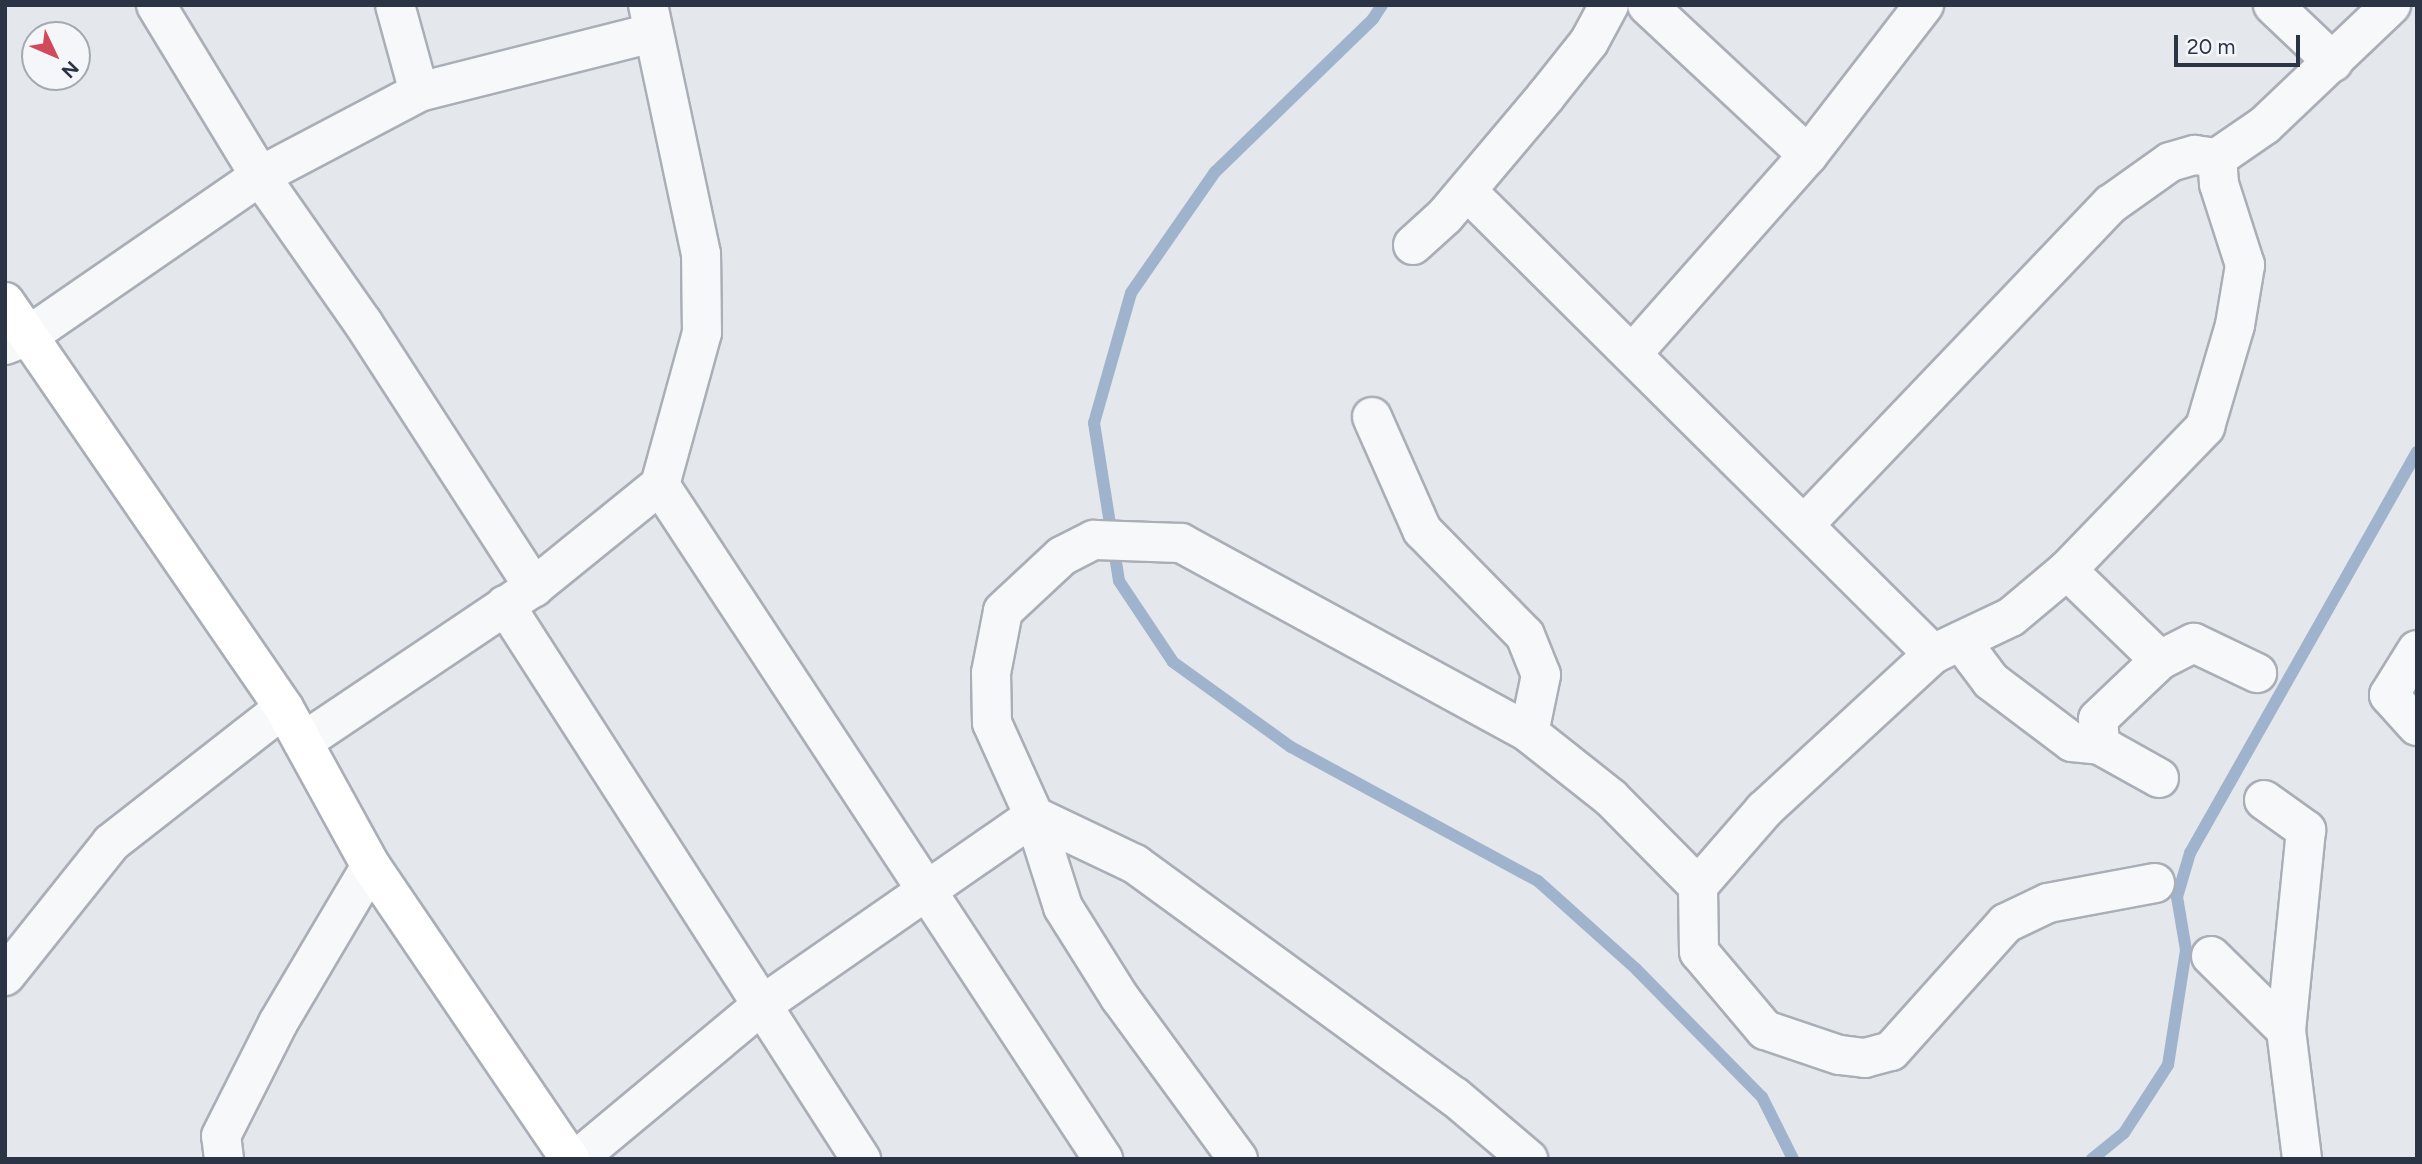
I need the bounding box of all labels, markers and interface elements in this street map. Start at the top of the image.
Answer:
north arrow [21,21,91,91]
scale bar [2177,21,2303,65]
text: 20 m [2187,34,2235,59]
text: N [57,56,83,83]

